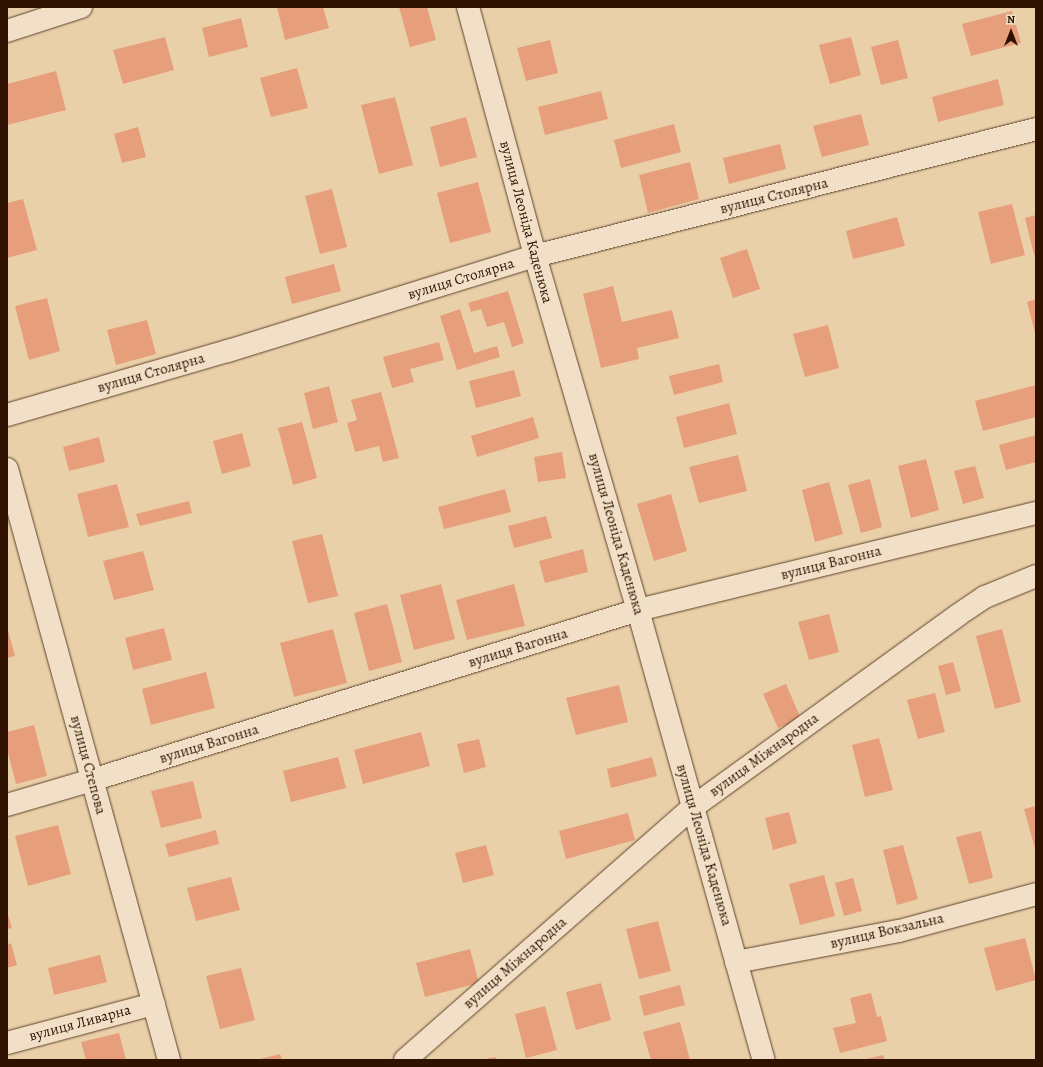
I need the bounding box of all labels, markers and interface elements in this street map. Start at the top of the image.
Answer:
north arrow [991,12,1031,52]
text: N [1007,12,1015,27]
street label: вулиця Леоніда Каденюка [496,139,556,305]
street label: вулиця Столярна [718,174,830,218]
street label: вулиця Столярна [405,254,517,304]
street label: вулиця Столярна [95,349,207,397]
street label: вулиця Леоніда Каденюка [584,451,648,617]
street label: вулиця Вагонна [779,542,883,584]
street label: вулиця Вагонна [466,624,570,672]
street label: вулиця Міжнародна [706,709,822,801]
street label: вулиця Степова [66,714,110,816]
street label: вулиця Вагонна [157,720,261,768]
street label: вулиця Леоніда Каденюка [672,762,736,928]
street label: вулиця Вокзальна [829,909,945,953]
street label: вулиця Міжнародна [460,913,570,1013]
street label: вулиця Ливарна [27,1001,133,1045]

